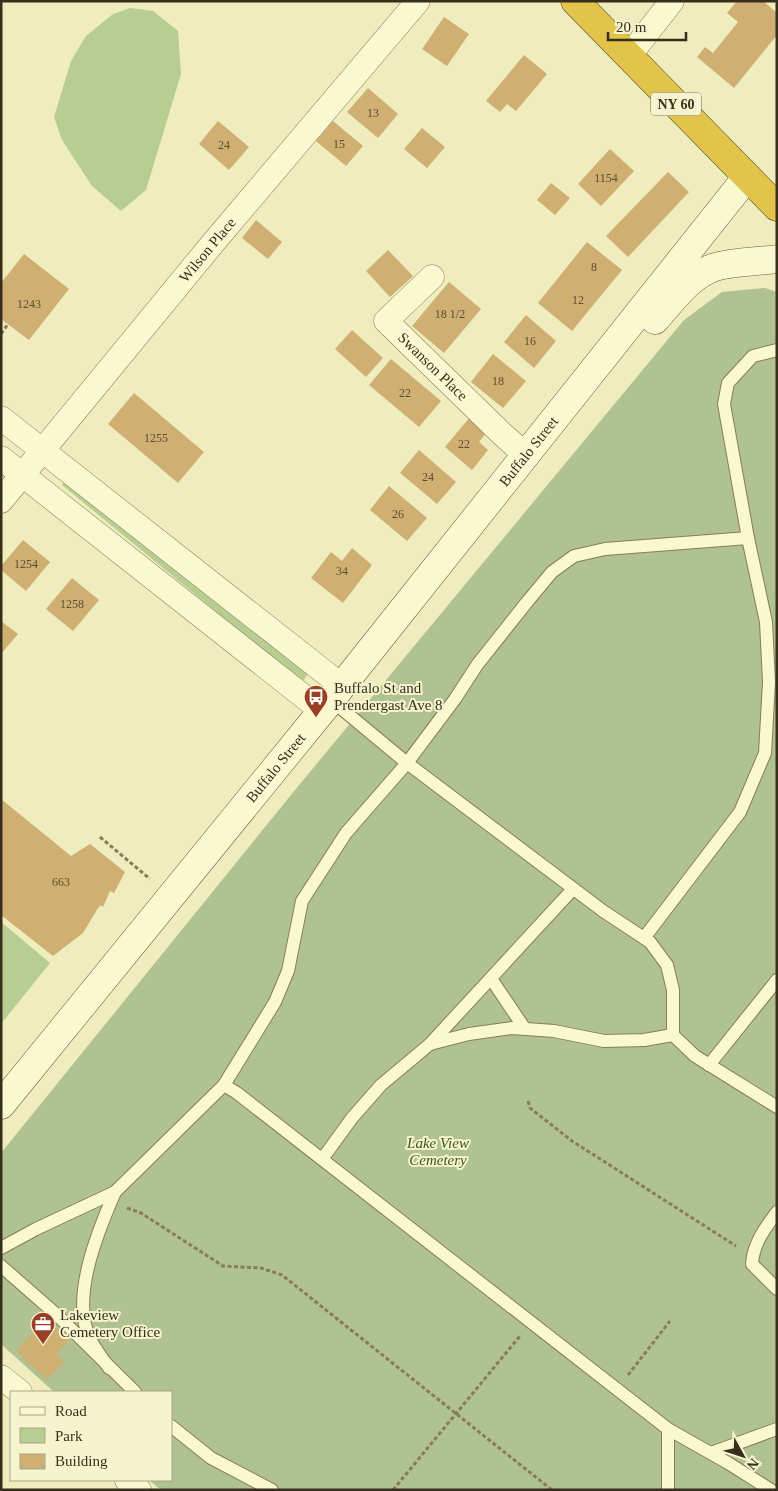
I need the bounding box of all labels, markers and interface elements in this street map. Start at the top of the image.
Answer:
scale bar [608,10,686,42]
text: 20 m [616,19,647,35]
road number: NY 60 [651,92,701,116]
house number: 13 [367,106,379,120]
house number: 15 [333,137,345,151]
house number: 24 [218,138,230,152]
house number: 1154 [594,171,618,185]
street label: Wilson Place [176,214,239,286]
house number: 8 [591,260,597,274]
house number: 12 [572,293,584,307]
house number: 1243 [17,297,41,311]
house number: 18 1/2 [435,307,465,321]
street label: Swanson Place [395,329,471,404]
house number: 16 [524,334,536,348]
house number: 18 [492,374,504,388]
house number: 22 [399,386,411,400]
street label: Buffalo Street [496,413,562,489]
house number: 1255 [144,431,168,445]
house number: 22 [458,437,470,451]
house number: 24 [422,470,434,484]
house number: 26 [392,507,404,521]
house number: 1254 [14,557,38,571]
house number: 34 [336,564,348,578]
house number: 1258 [60,597,84,611]
place label: Buffalo St and Prendergast Ave 8 [334,680,443,713]
bus stop icon: Buffalo St and Prendergast Ave 8 [303,684,329,718]
street label: Buffalo Street [243,729,309,805]
house number: 663 [52,875,70,889]
park label: Lake View Cemetery [406,1135,469,1168]
place label: Lakeview Cemetery Office [60,1307,160,1340]
office icon: Lakeview Cemetery Office [30,1311,56,1345]
legend [10,1391,172,1481]
text: Road [55,1403,87,1419]
text: Park [55,1428,83,1444]
north arrow [718,1431,768,1481]
text: Building [55,1453,108,1469]
text: N [744,1455,762,1473]

